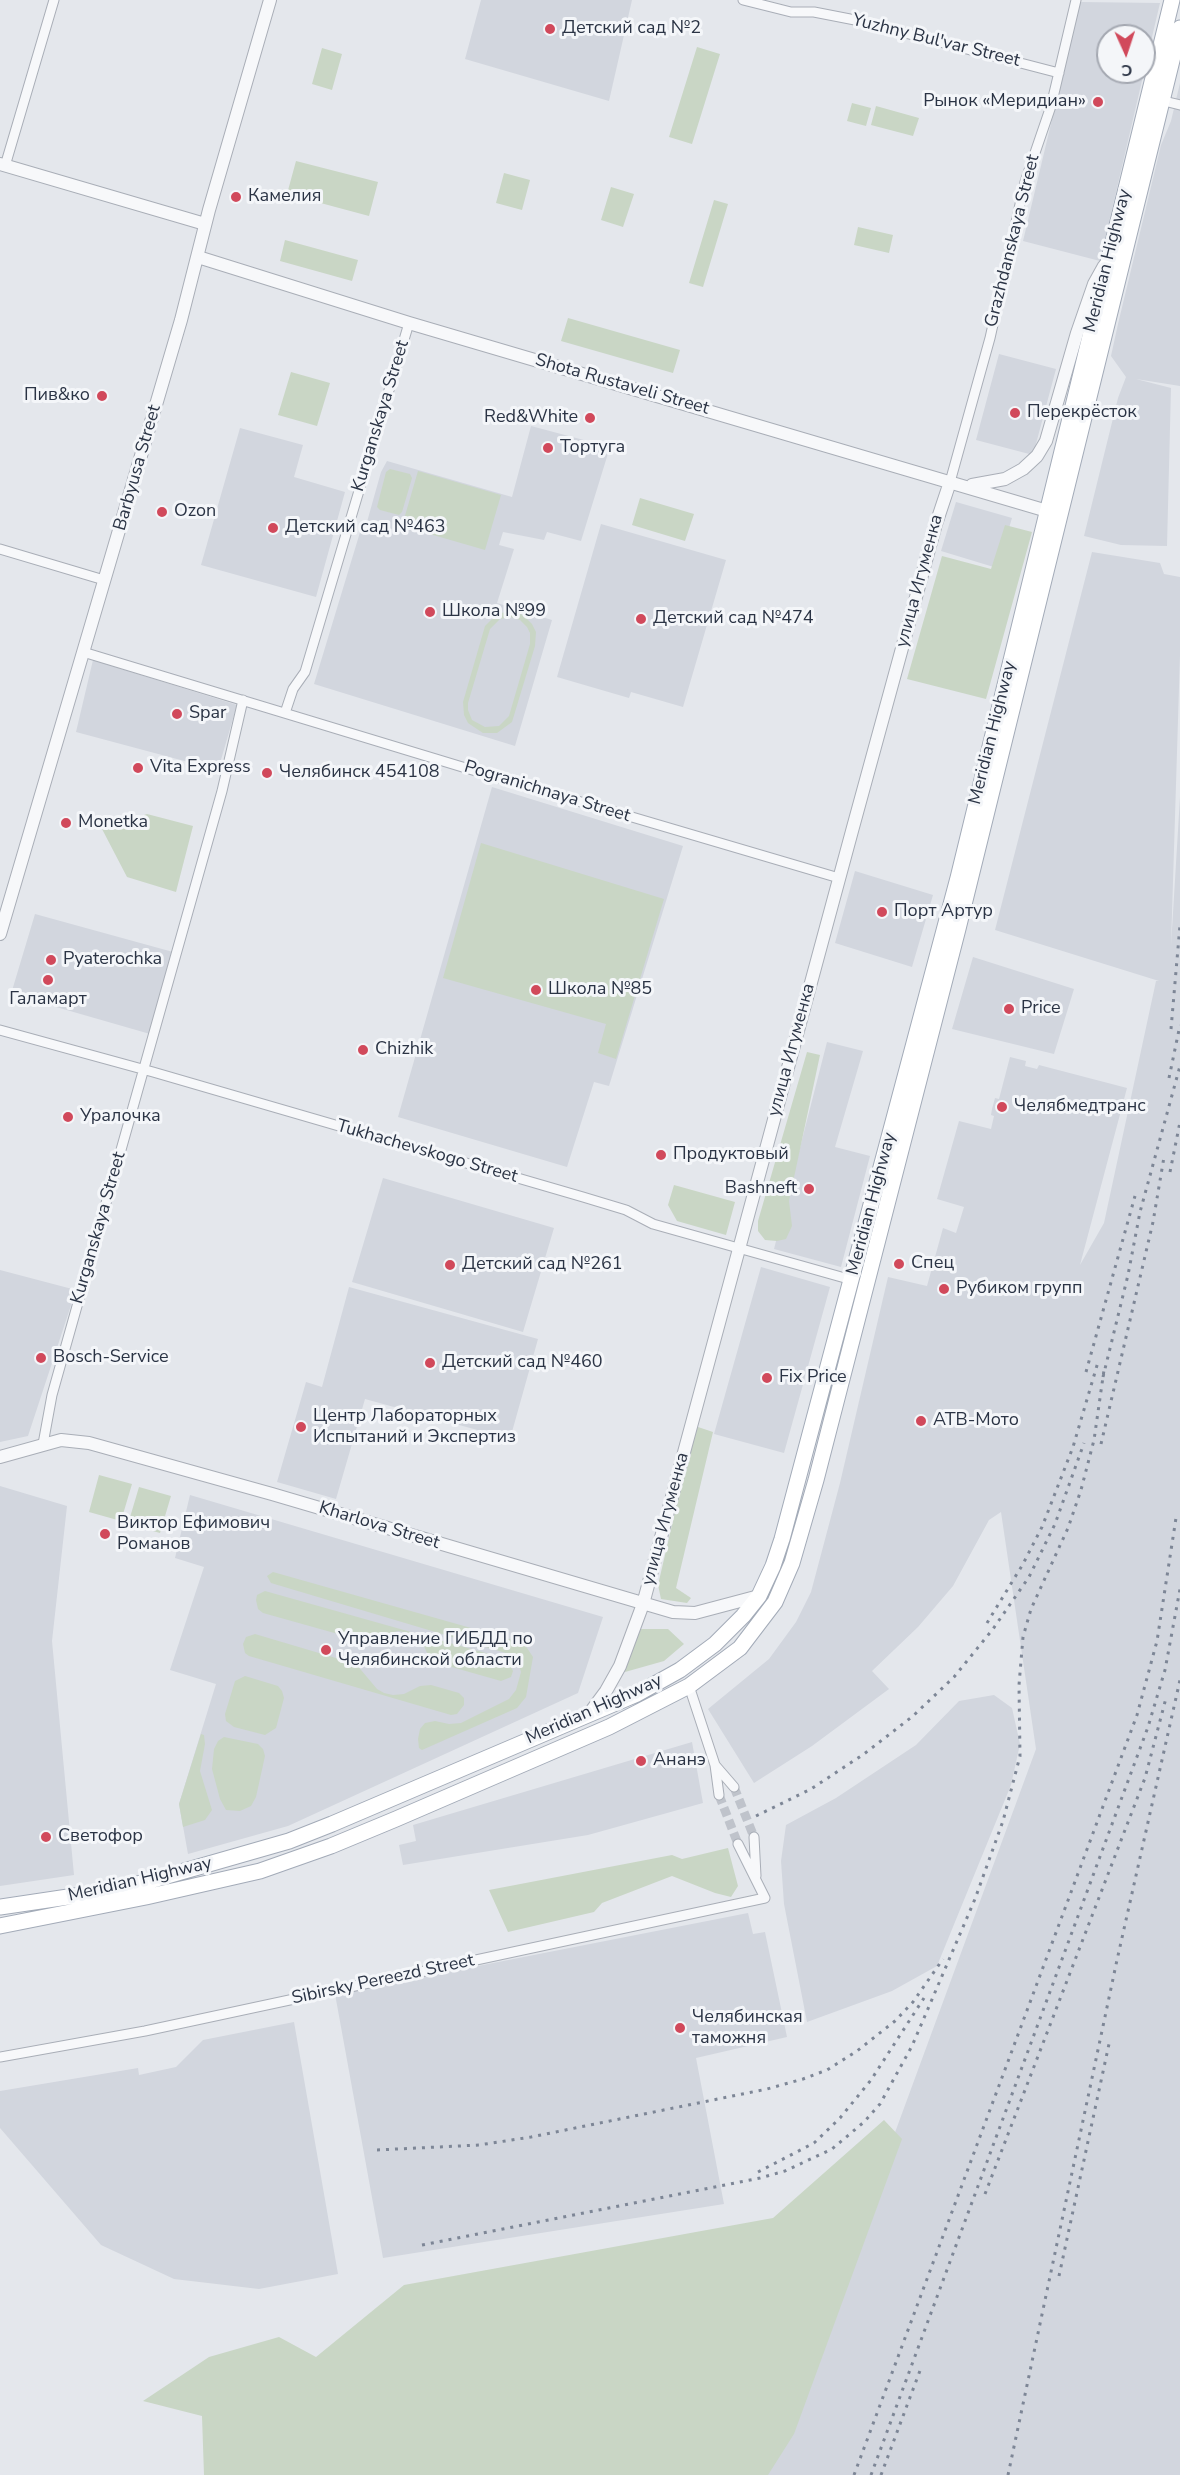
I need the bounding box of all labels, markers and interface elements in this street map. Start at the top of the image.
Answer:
street label: Yuzhny Bul'var Street [850,10,1022,72]
place label: Детский сад №2 [562,18,701,40]
marker: Детский сад №2 [543,22,557,36]
north arrow [1096,24,1156,84]
text: С [1121,59,1133,81]
place label: Рынок «Меридиан» [923,91,1086,113]
marker: Рынок «Меридиан» [1091,95,1105,109]
street label: Grazhdanskaya Street [981,152,1045,330]
place label: Камелия [248,186,321,208]
street label: Meridian Highway [1080,187,1136,335]
marker: Камелия [229,190,243,204]
street label: Kurganskaya Street [348,338,414,494]
street label: Shota Rustaveli Street [532,350,712,420]
place label: Пив&ко [24,385,90,407]
marker: Пив&ко [95,389,109,403]
place label: Перекрёсток [1027,402,1137,424]
street label: Barbyusa Street [110,403,166,533]
marker: Перекрёсток [1008,406,1022,420]
place label: Red&White [484,407,578,429]
marker: Red&White [583,411,597,425]
place label: Тортуга [560,437,625,459]
marker: Тортуга [541,441,555,455]
place label: Ozon [174,501,216,523]
marker: Ozon [155,505,169,519]
street label: улица Игуменка [892,512,948,650]
place label: Детский сад №463 [285,517,446,539]
marker: Детский сад №463 [266,521,280,535]
place label: Школа №99 [442,601,546,623]
marker: Школа №99 [423,605,437,619]
place label: Детский сад №474 [653,608,814,630]
marker: Детский сад №474 [634,612,648,626]
street label: Meridian Highway [965,659,1021,807]
place label: Spar [189,703,227,725]
marker: Spar [170,707,184,721]
street label: Pogranichnaya Street [461,756,633,828]
place label: Vita Express [150,757,251,779]
marker: Vita Express [131,761,145,775]
place label: Челябинск 454108 [279,762,440,784]
marker: Челябинск 454108 [260,766,274,780]
place label: Monetka [78,812,148,834]
marker: Monetka [59,816,73,830]
place label: Порт Артур [894,901,993,923]
marker: Порт Артур [875,905,889,919]
place label: Pyaterochka [63,949,162,971]
marker: Pyaterochka [44,953,58,967]
marker: Галамарт [41,973,55,987]
place label: Школа №85 [548,979,652,1001]
street label: улица Игуменка [764,981,820,1119]
marker: Школа №85 [529,983,543,997]
place label: Галамарт [9,989,87,1011]
place label: Price [1021,998,1061,1020]
marker: Price [1002,1002,1016,1016]
place label: Chizhik [375,1039,433,1061]
marker: Chizhik [356,1043,370,1057]
place label: Челябмедтранс [1014,1096,1146,1118]
marker: Челябмедтранс [995,1100,1009,1114]
place label: Уралочка [80,1106,161,1128]
marker: Уралочка [61,1110,75,1124]
street label: Tukhachevskogo Street [334,1116,520,1188]
street label: Meridian Highway [843,1130,901,1278]
place label: Продуктовый [673,1144,789,1166]
marker: Продуктовый [654,1148,668,1162]
street label: Kurganskaya Street [67,1149,131,1307]
place label: Bashneft [725,1178,797,1200]
marker: Bashneft [802,1182,816,1196]
place label: Спец [911,1253,954,1275]
place label: Детский сад №261 [462,1254,623,1276]
marker: Спец [892,1257,906,1271]
marker: Детский сад №261 [443,1258,457,1272]
place label: Рубиком групп [956,1278,1083,1300]
marker: Рубиком групп [937,1282,951,1296]
place label: Bosch-Service [53,1347,168,1369]
marker: Bosch-Service [34,1351,48,1365]
place label: Детский сад №460 [442,1352,603,1374]
marker: Детский сад №460 [423,1356,437,1370]
place label: Fix Price [779,1367,847,1389]
marker: Fix Price [760,1371,774,1385]
place label: Центр Лабораторных Испытаний и Экспертиз [313,1406,516,1448]
place label: АТВ-Мото [933,1410,1019,1432]
marker: АТВ-Мото [914,1414,928,1428]
marker: Центр Лабораторных Испытаний и Экспертиз [294,1420,308,1434]
street label: улица Игуменка [638,1450,694,1588]
street label: Kharlova Street [316,1497,442,1555]
place label: Виктор Ефимович Романов [117,1513,270,1556]
marker: Виктор Ефимович Романов [98,1527,112,1541]
place label: Управление ГИБДД по Челябинской области [338,1629,533,1672]
marker: Управление ГИБДД по Челябинской области [319,1643,333,1657]
street label: Meridian Highway [523,1670,665,1750]
place label: Ананэ [653,1750,706,1772]
marker: Ананэ [634,1754,648,1768]
place label: Светофор [58,1826,143,1848]
marker: Светофор [39,1830,53,1844]
street label: Meridian Highway [66,1853,214,1907]
street label: Sibirsky Pereezd Street [290,1950,476,2010]
place label: Челябинская таможня [692,2007,803,2050]
marker: Челябинская таможня [673,2021,687,2035]

